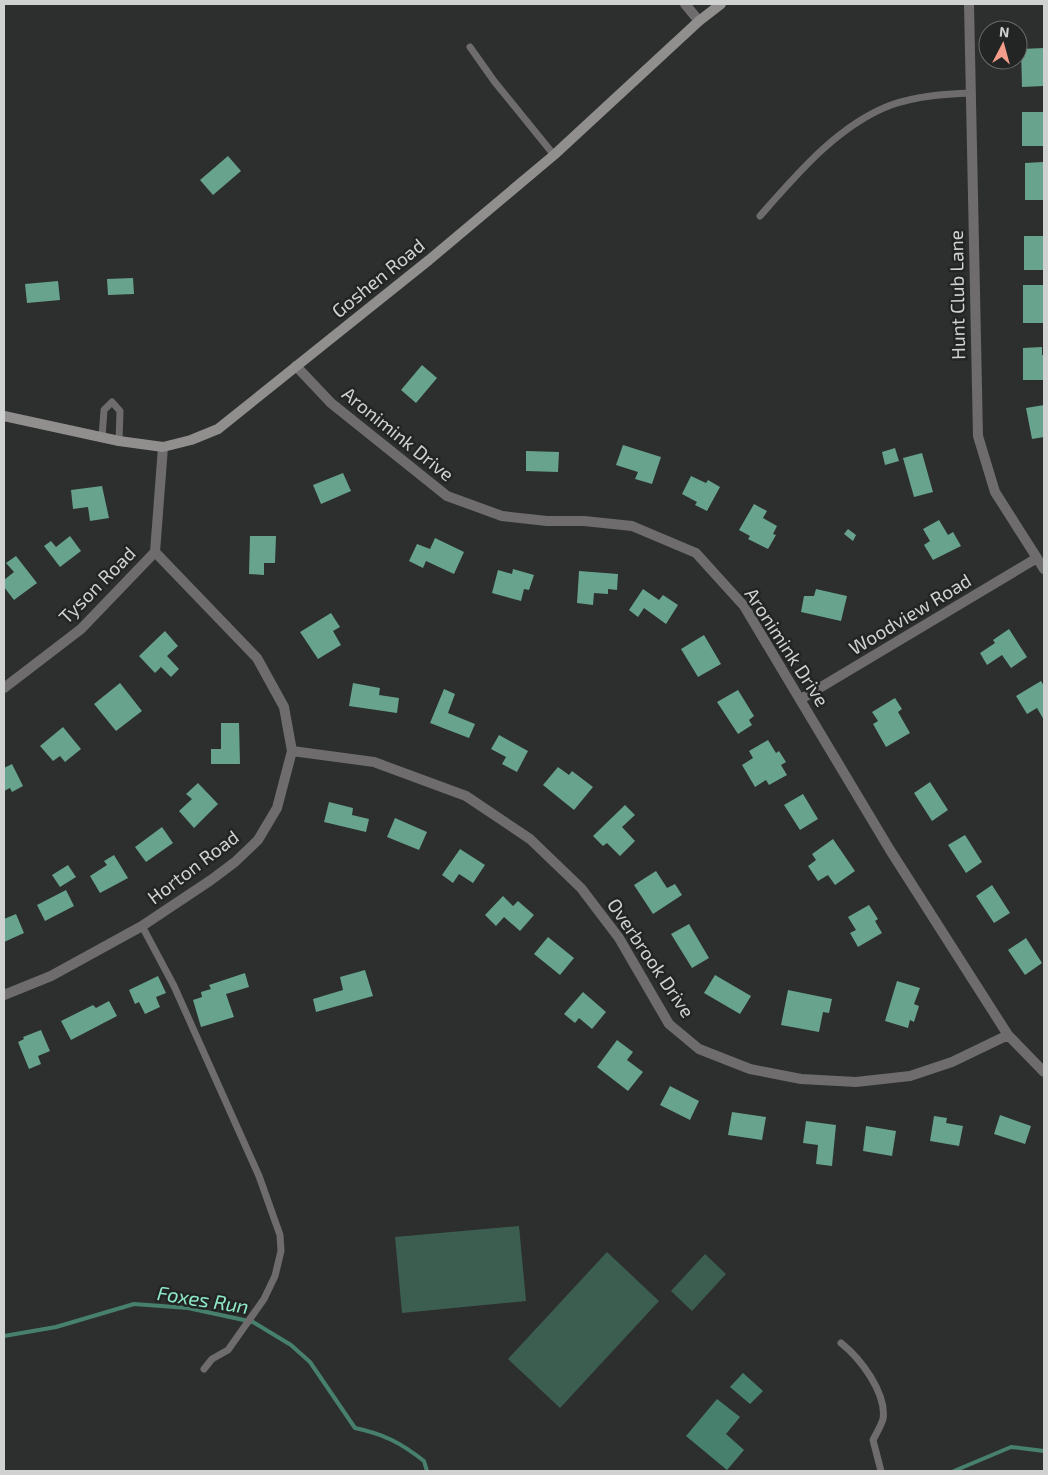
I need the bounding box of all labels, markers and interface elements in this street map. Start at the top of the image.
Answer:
north arrow [978,20,1028,70]
text: N [998,23,1010,41]
street label: Hunt Club Lane [944,230,969,360]
street label: Goshen Road [327,233,429,322]
street label: Aronimink Drive [338,382,459,486]
street label: Tyson Road [53,541,140,628]
street label: Woodview Road [845,568,975,659]
street label: Aronimink Drive [740,583,834,710]
street label: Horton Road [143,825,243,908]
street label: Overbrook Drive [603,894,700,1022]
water label: Foxes Run [156,1280,251,1318]

